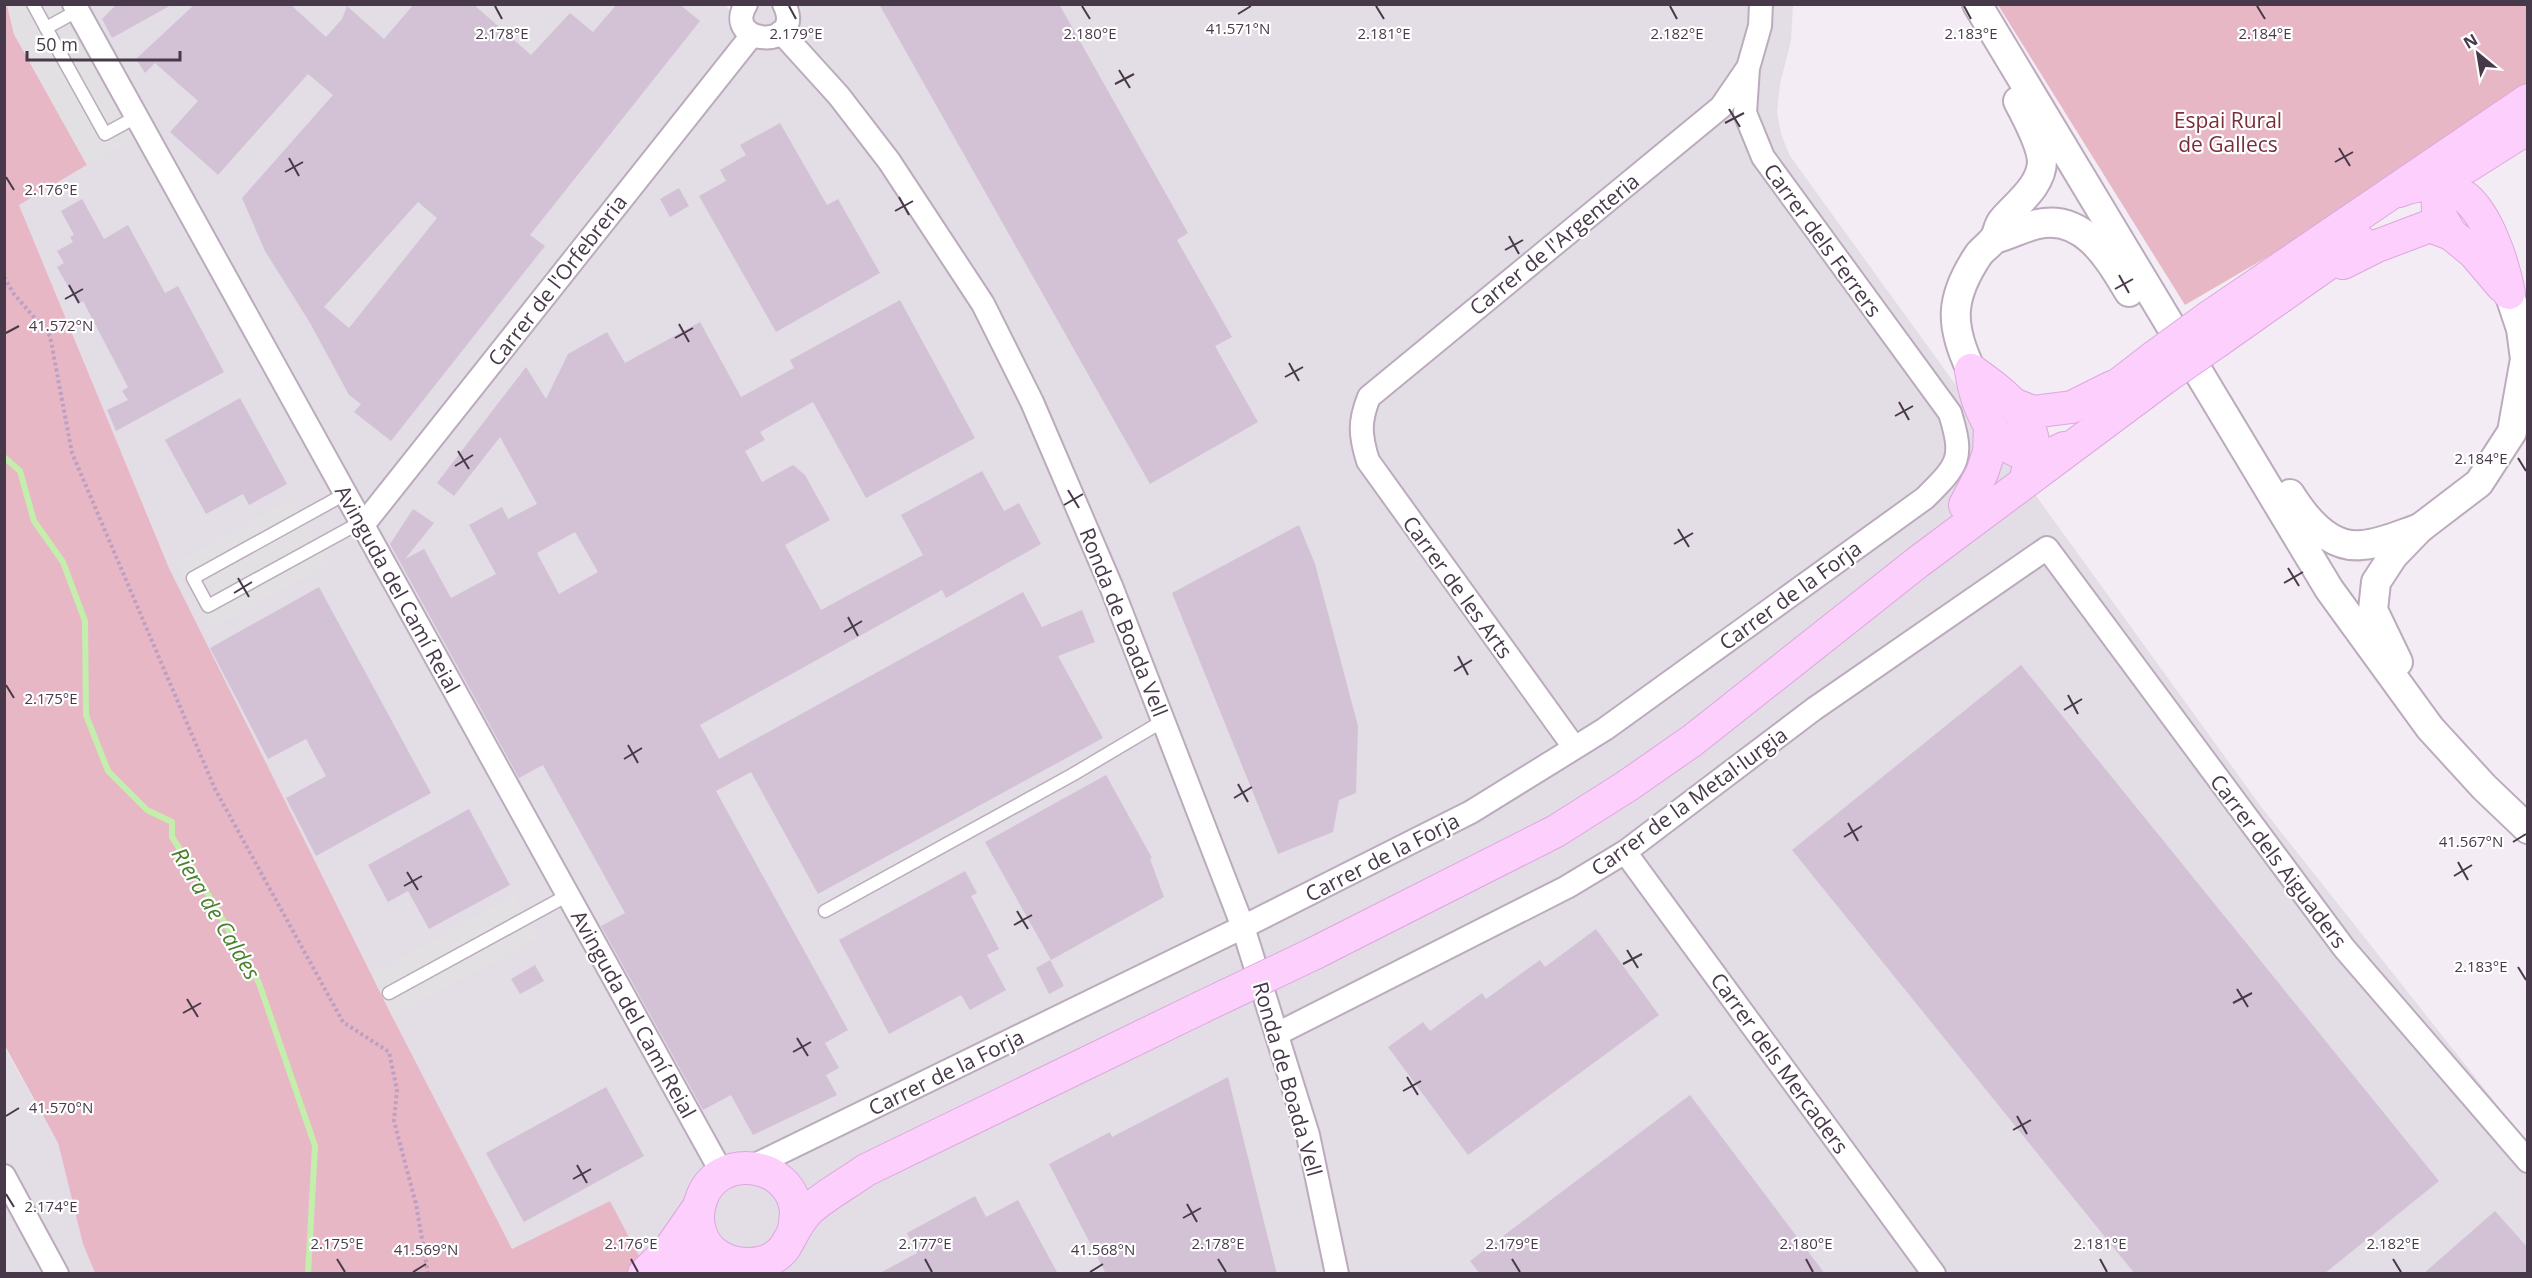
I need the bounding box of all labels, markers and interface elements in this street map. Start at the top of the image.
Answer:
text: 41.571°N [1206,18,1270,38]
text: 2.178°E [475,23,529,43]
text: 2.179°E [769,23,823,43]
text: 2.180°E [1063,23,1117,43]
text: 2.181°E [1357,23,1411,43]
text: 2.182°E [1650,23,1704,43]
text: 2.183°E [1944,23,1998,43]
text: 2.184°E [2238,23,2292,43]
scale bar [27,24,180,62]
north arrow [2448,24,2508,84]
text: N [2459,28,2482,54]
text: 50 m [36,32,78,56]
park label: Espai Rural de Gallecs [2174,106,2282,158]
street label: Carrer dels Ferrers [1758,158,1888,322]
street label: Carrer de l'Argenteria [1463,167,1645,321]
text: 2.176°E [24,179,78,199]
street label: Carrer de l'Orfebreria [481,188,633,372]
text: 41.572°N [29,315,93,335]
text: 2.184°E [2454,448,2508,468]
street label: Avinguda del Camí Reial [329,480,467,698]
street label: Carrer de les Arts [1397,510,1519,664]
street label: Ronda de Boada Vell [1073,523,1175,721]
street label: Carrer de la Forja [1713,534,1867,656]
text: 2.175°E [24,688,78,708]
street label: Carrer de la Metal·lurgia [1585,720,1793,882]
street label: Carrer dels Aiguaders [2204,768,2354,954]
street label: Carrer de la Forja [1300,806,1464,908]
text: 41.567°N [2439,831,2503,851]
water label: Riera de Caldes [166,841,269,985]
street label: Avinguda del Camí Reial [565,905,703,1123]
text: 2.183°E [2454,956,2508,976]
street label: Carrer dels Mercaders [1705,967,1855,1159]
street label: Ronda de Boada Vell [1247,978,1329,1180]
street label: Carrer de la Forja [864,1022,1028,1122]
text: 41.570°N [29,1097,93,1117]
text: 2.174°E [24,1196,78,1216]
text: 2.175°E [310,1233,364,1253]
text: 2.176°E [604,1233,658,1253]
text: 2.177°E [898,1233,952,1253]
text: 2.178°E [1191,1233,1245,1253]
text: 2.179°E [1485,1233,1539,1253]
text: 2.180°E [1779,1233,1833,1253]
text: 2.181°E [2073,1233,2127,1253]
text: 2.182°E [2366,1233,2420,1253]
text: 41.569°N [394,1239,458,1259]
text: 41.568°N [1071,1239,1135,1259]

